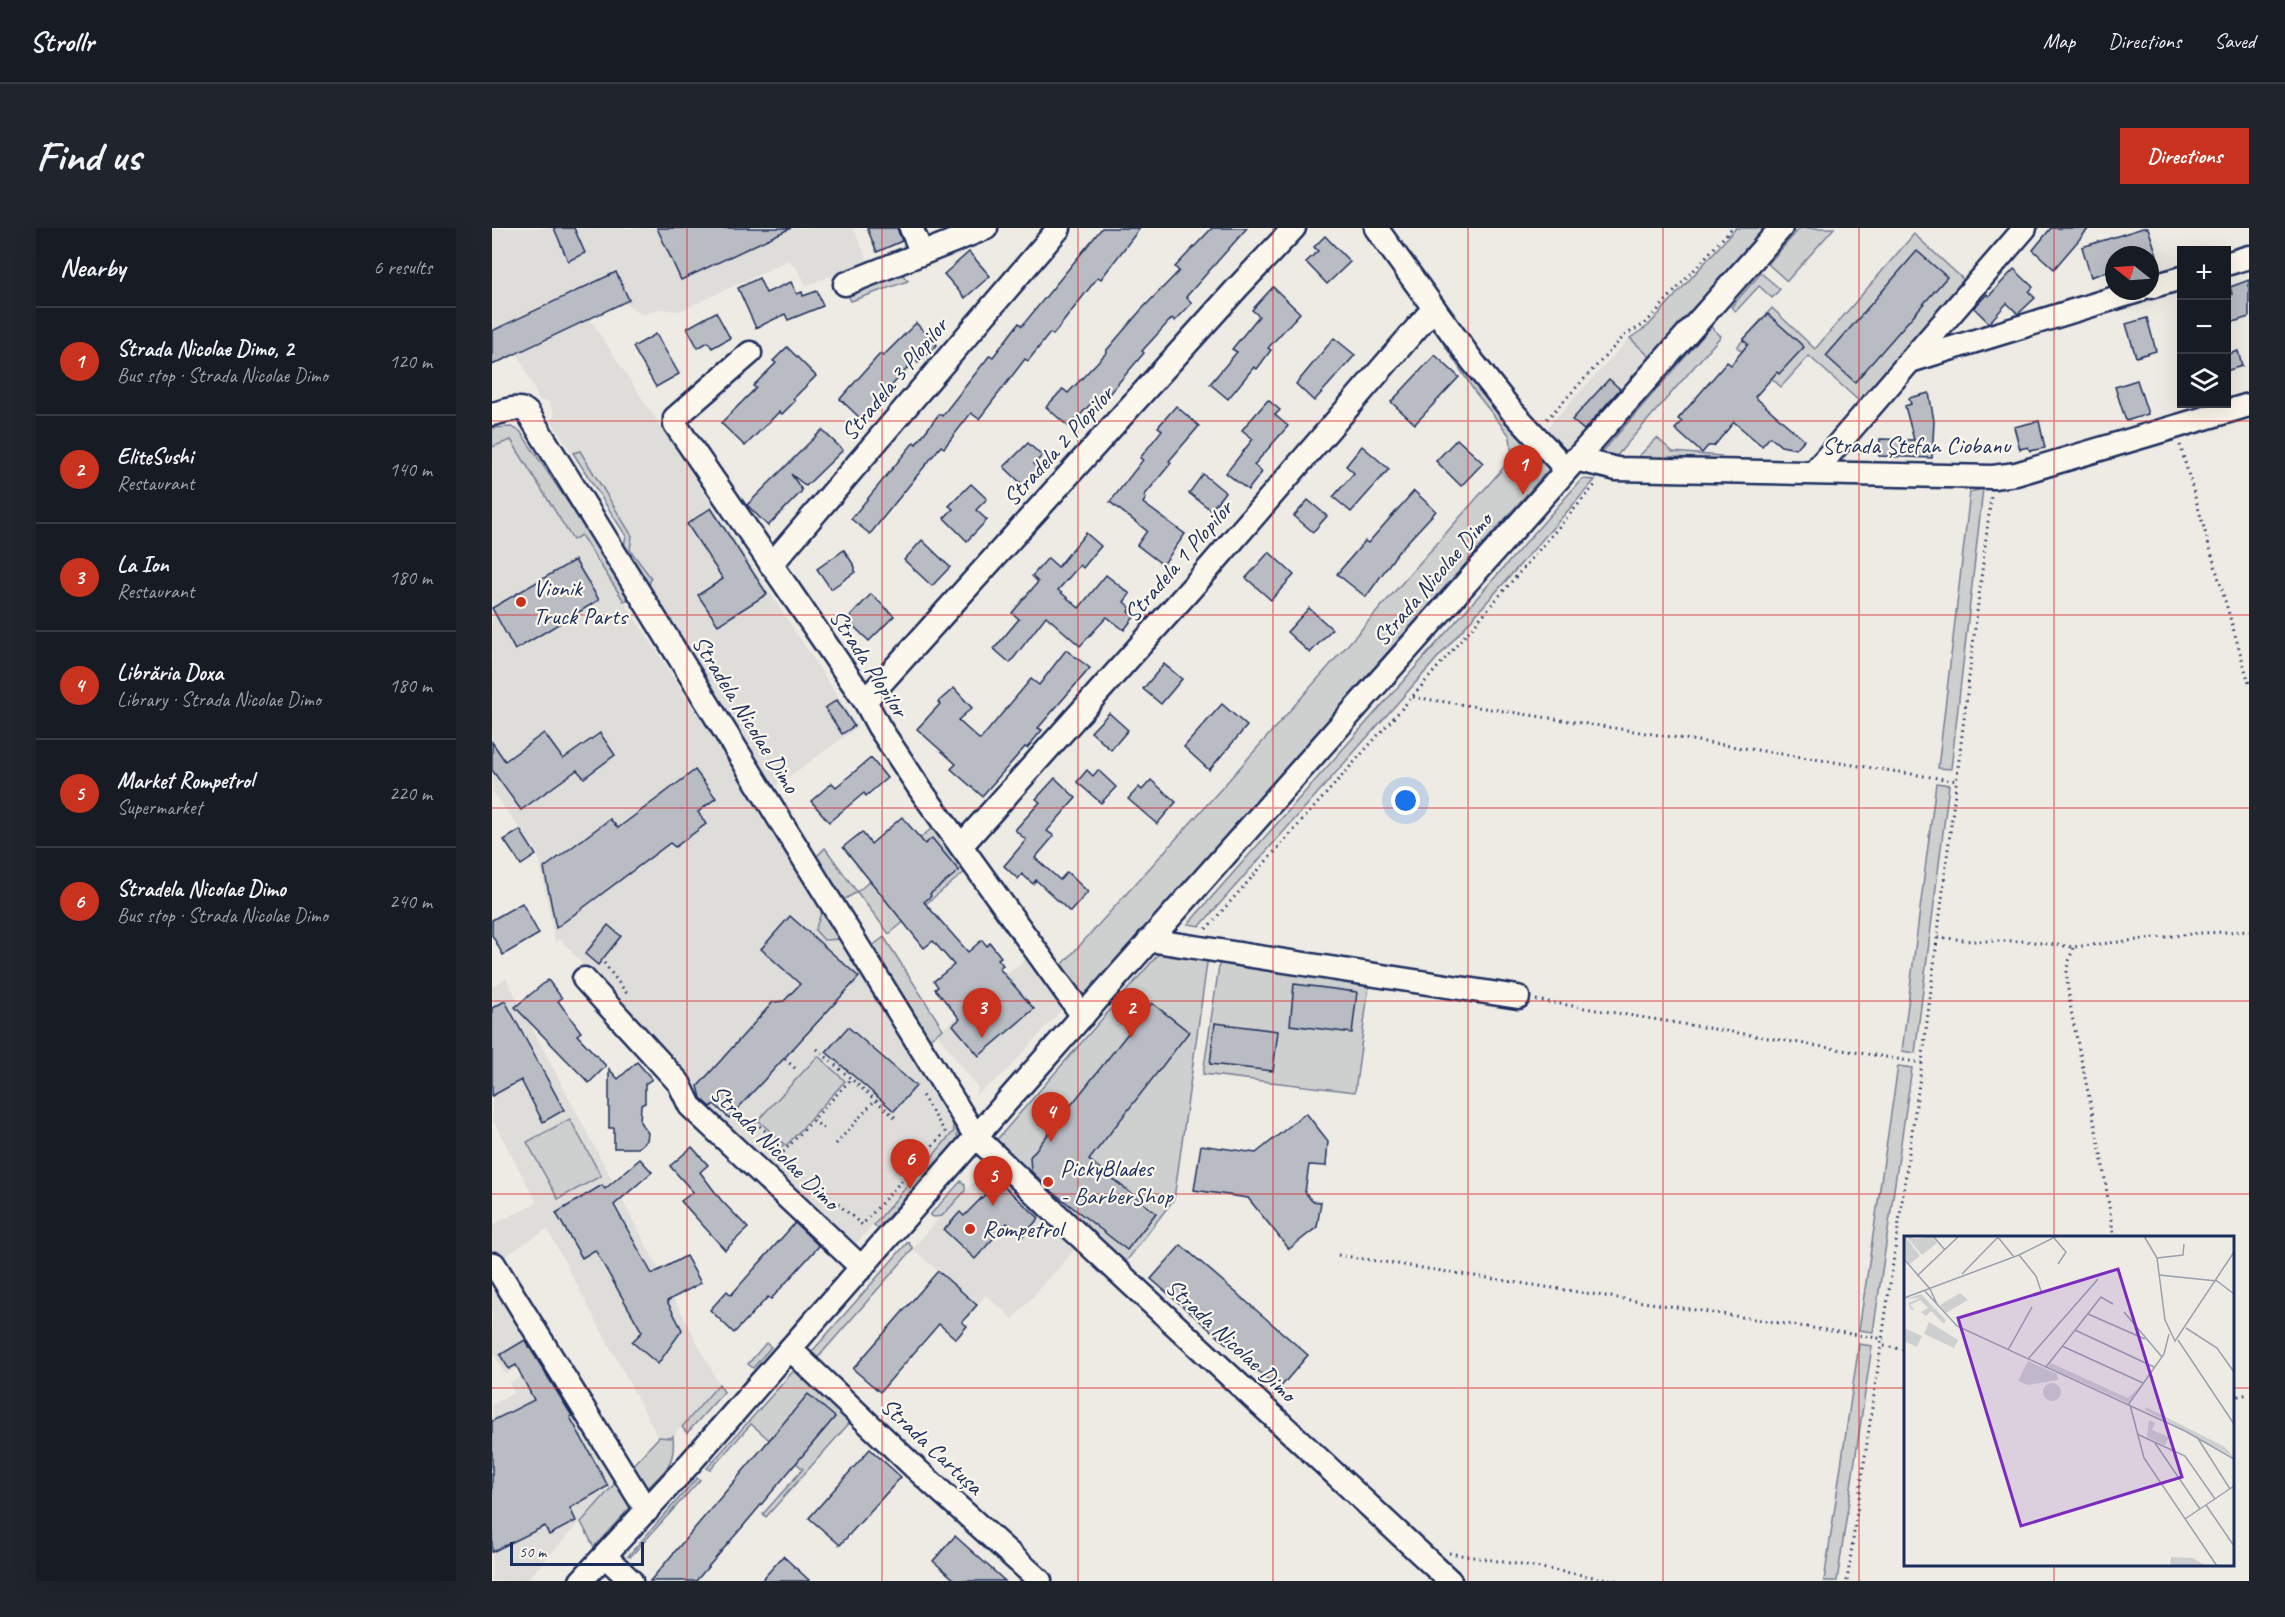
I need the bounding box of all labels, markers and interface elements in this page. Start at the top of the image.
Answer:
text: Strollr [30,24,94,59]
text: Map [2043,28,2075,54]
text: Directions [2108,28,2181,54]
text: Saved [2214,28,2255,54]
button: Directions [2120,128,2249,184]
text: Find us [36,130,141,183]
north arrow [2105,246,2159,300]
map controls [2177,246,2231,408]
button: + [2177,246,2231,300]
text: Nearby [60,251,125,284]
text: 6 results [373,255,432,280]
button: − [2177,300,2231,354]
street label: Stradela 3 Plopilor [834,310,956,447]
text: Strada Nicolae Dimo, 2 [117,335,294,363]
text: 1 [75,349,84,374]
text: 120 m [389,349,432,374]
button: layers [2177,354,2231,408]
text: Bus stop · Strada Nicolae Dimo [117,363,328,388]
street label: Stradela 2 Plopilor [996,378,1121,512]
street label: Strada Ștefan Ciobanu [1822,430,2012,460]
text: EliteSushi [117,443,193,471]
pin: 1 [1504,446,1542,495]
text: 2 [75,457,84,482]
text: 140 m [389,457,432,482]
text: Restaurant [117,471,194,496]
street label: Stradela 1 Plopilor [1117,492,1241,628]
street label: Strada Nicolae Dimo [1366,504,1500,652]
text: La Ion [117,551,169,579]
text: 3 [75,565,84,590]
text: 180 m [389,565,432,590]
place label: Vionik Truck Parts [533,573,629,631]
text: Restaurant [117,579,194,604]
marker: Vionik Truck Parts [514,595,528,609]
street label: Strada Plopilor [823,603,916,725]
street label: Stradela Nicolae Dimo [686,630,807,800]
text: Librăria Doxa [117,659,223,687]
text: 4 [75,673,84,698]
text: 180 m [389,673,432,698]
text: Library · Strada Nicolae Dimo [117,687,321,712]
text: Market Rompetrol [117,767,254,795]
text: 5 [75,781,84,806]
text: 220 m [389,781,432,806]
your location [1391,786,1420,815]
text: Supermarket [117,795,202,820]
text: Stradela Nicolae Dimo [117,875,286,903]
text: 6 [75,889,84,914]
text: 240 m [389,889,432,914]
text: Bus stop · Strada Nicolae Dimo [117,903,328,928]
pin: 3 [962,988,1002,1038]
pin: 2 [1112,988,1150,1038]
street label: Strada Nicolae Dimo [704,1078,848,1218]
pin: 4 [1032,1092,1070,1142]
pin: 6 [890,1140,930,1189]
place label: PickyBlades - BarberShop [1060,1153,1174,1211]
pin: 5 [974,1156,1012,1206]
marker: PickyBlades - BarberShop [1041,1175,1055,1189]
place label: Rompetrol [982,1214,1066,1244]
marker: Rompetrol [963,1222,977,1236]
inset map [1904,1236,2234,1566]
street label: Strada Nicolae Dimo [1159,1272,1304,1410]
street label: Strada Cartușa [874,1391,991,1502]
scale bar [510,1539,644,1566]
text: 50 m [519,1542,546,1562]

